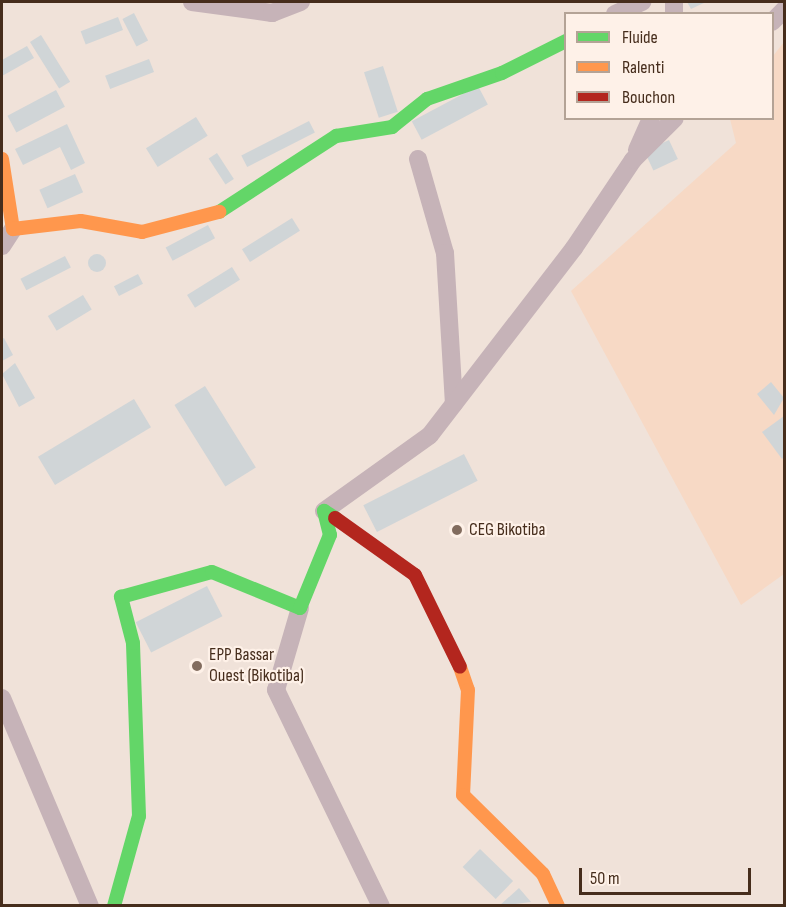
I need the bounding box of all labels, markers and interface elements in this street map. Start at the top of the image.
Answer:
legend [564,12,774,120]
text: Fluide [622,27,658,48]
text: Ralenti [622,57,664,78]
text: Bouchon [622,87,675,108]
place label: CEG Bikotiba [469,519,545,541]
marker: CEG Bikotiba [450,523,464,537]
place label: EPP Bassar Ouest (Bikotiba) [209,645,304,688]
marker: EPP Bassar Ouest (Bikotiba) [190,659,204,673]
scale bar [582,856,754,894]
text: 50 m [590,868,620,889]

